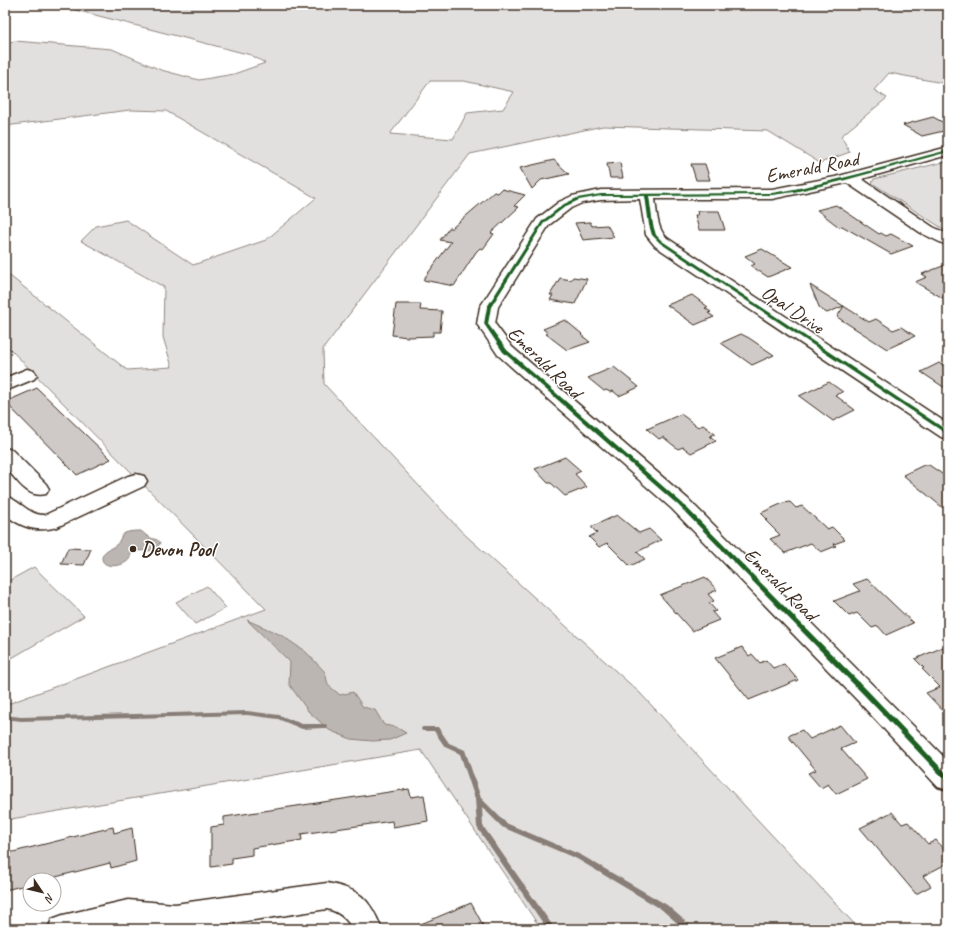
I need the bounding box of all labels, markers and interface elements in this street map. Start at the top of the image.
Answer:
street label: Emerald Road [764,146,864,189]
street label: Opal Drive [757,279,830,340]
street label: Emerald Road [502,321,589,406]
place label: Devon Pool [141,537,218,562]
street label: Emerald Road [739,542,825,629]
marker: Devon Pool [128,544,138,554]
north arrow [22,872,62,912]
text: N [41,891,58,906]

